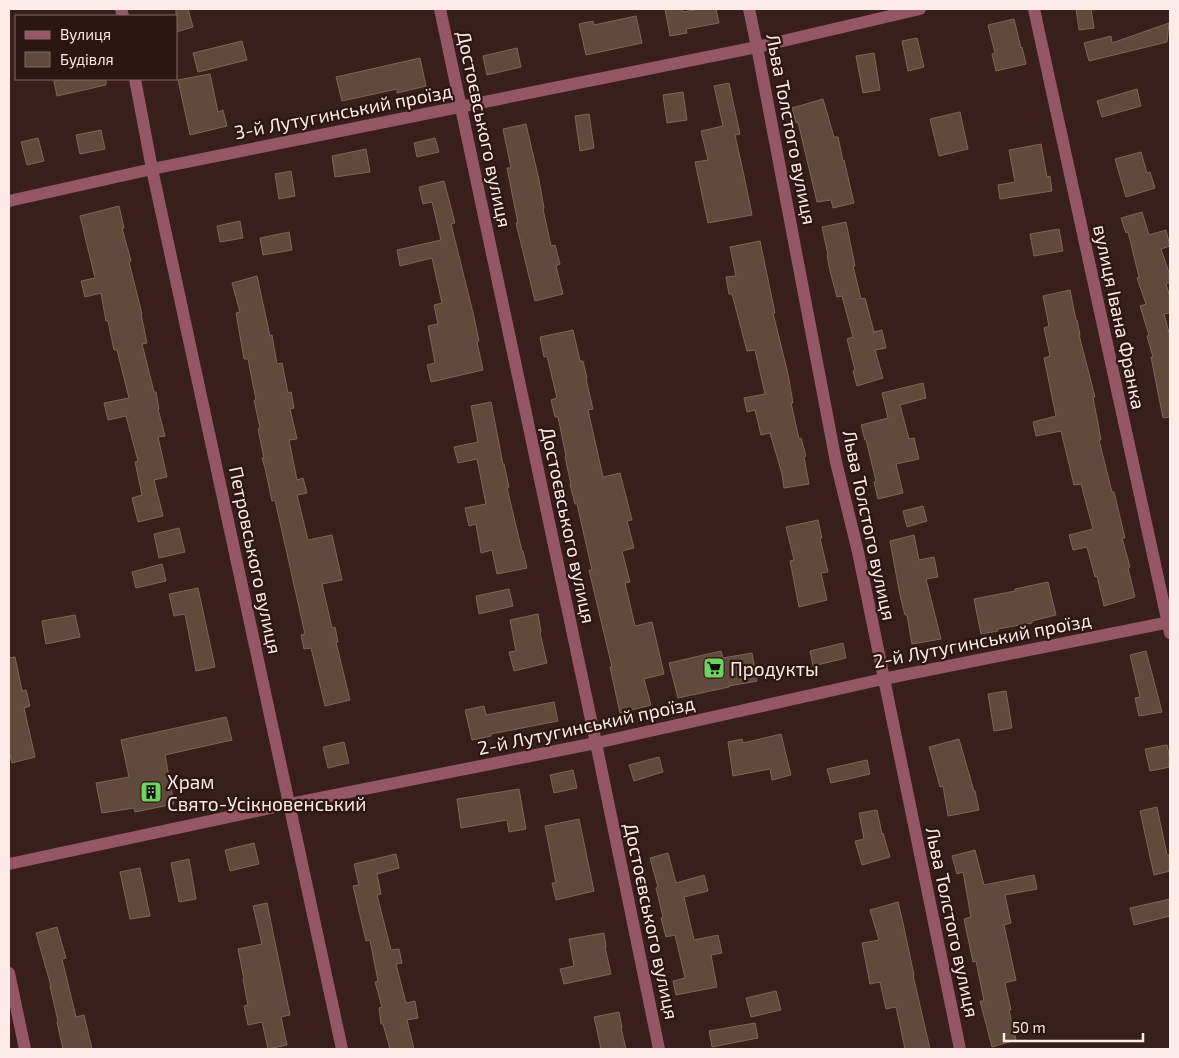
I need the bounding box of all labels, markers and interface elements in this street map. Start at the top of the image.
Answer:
legend [15,15,178,80]
text: Вулиця [60,25,111,44]
street label: Достоєвського вулиця [452,28,517,230]
street label: Льва Толстого вулиця [761,32,822,227]
text: Будівля [60,50,114,69]
street label: 3-й Лутугинський проїзд [232,79,454,144]
street label: вулиця Івана Франка [1088,223,1151,412]
street label: Достоєвського вулиця [536,424,601,626]
street label: Льва Толстого вулиця [838,428,901,623]
street label: Петровського вулиця [224,464,287,656]
street label: 2-й Лутугинський проїзд [871,608,1093,673]
supermarket icon: Продукты [702,656,726,680]
place label: Продукты [730,657,819,681]
street label: 2-й Лутугинський проїзд [475,691,697,760]
place label: Храм Свято-Усікновенський [167,770,366,815]
building icon: Храм Свято-Усікновенський [139,780,163,804]
street label: Достоєвського вулиця [619,820,684,1022]
street label: Льва Толстого вулиця [921,825,984,1020]
scale bar [1004,1010,1143,1042]
text: 50 m [1012,1018,1046,1036]

